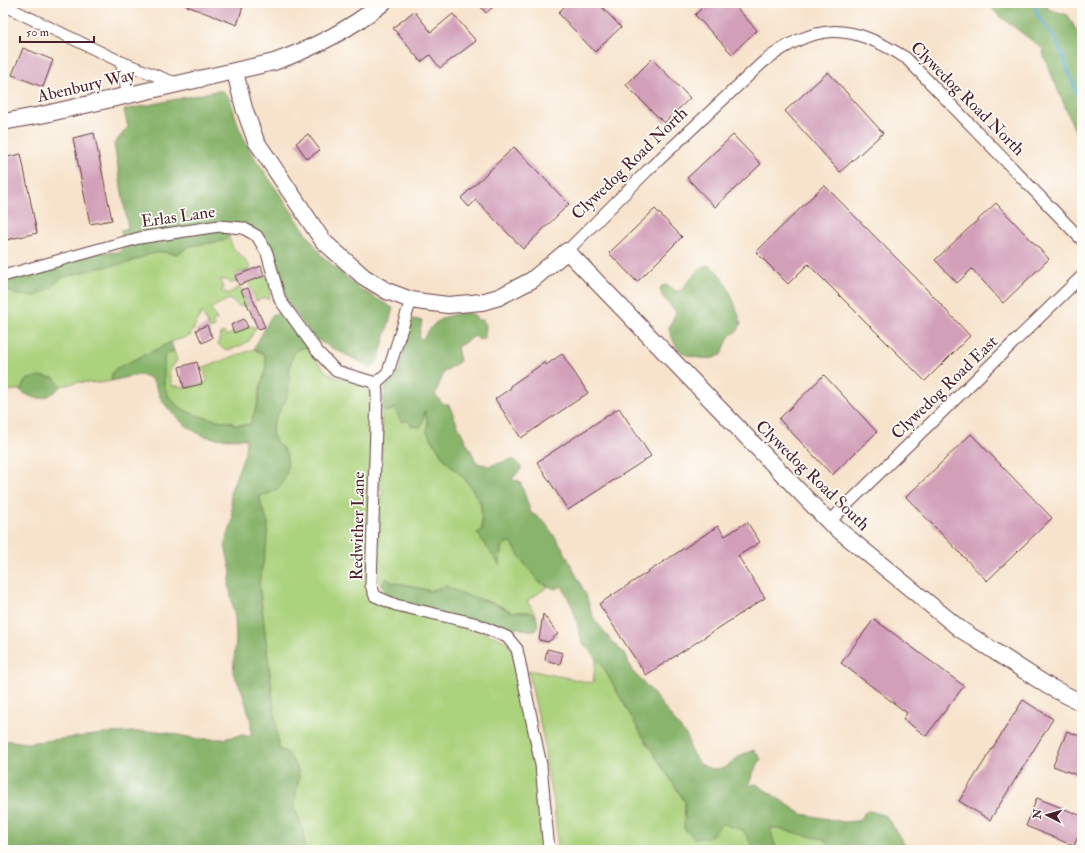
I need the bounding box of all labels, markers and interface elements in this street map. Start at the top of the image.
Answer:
scale bar [20,18,94,44]
text: 50 m [26,25,50,40]
street label: Clywedog Road North [905,37,1029,161]
street label: Abenbury Way [34,64,138,108]
street label: Clywedog Road North [567,103,692,225]
street label: Erlas Lane [140,201,216,232]
street label: Clywedog Road East [887,331,1003,444]
street label: Clywedog Road South [751,416,874,536]
street label: Redwither Lane [346,471,369,581]
north arrow [1027,795,1067,835]
text: N [1030,807,1045,821]

